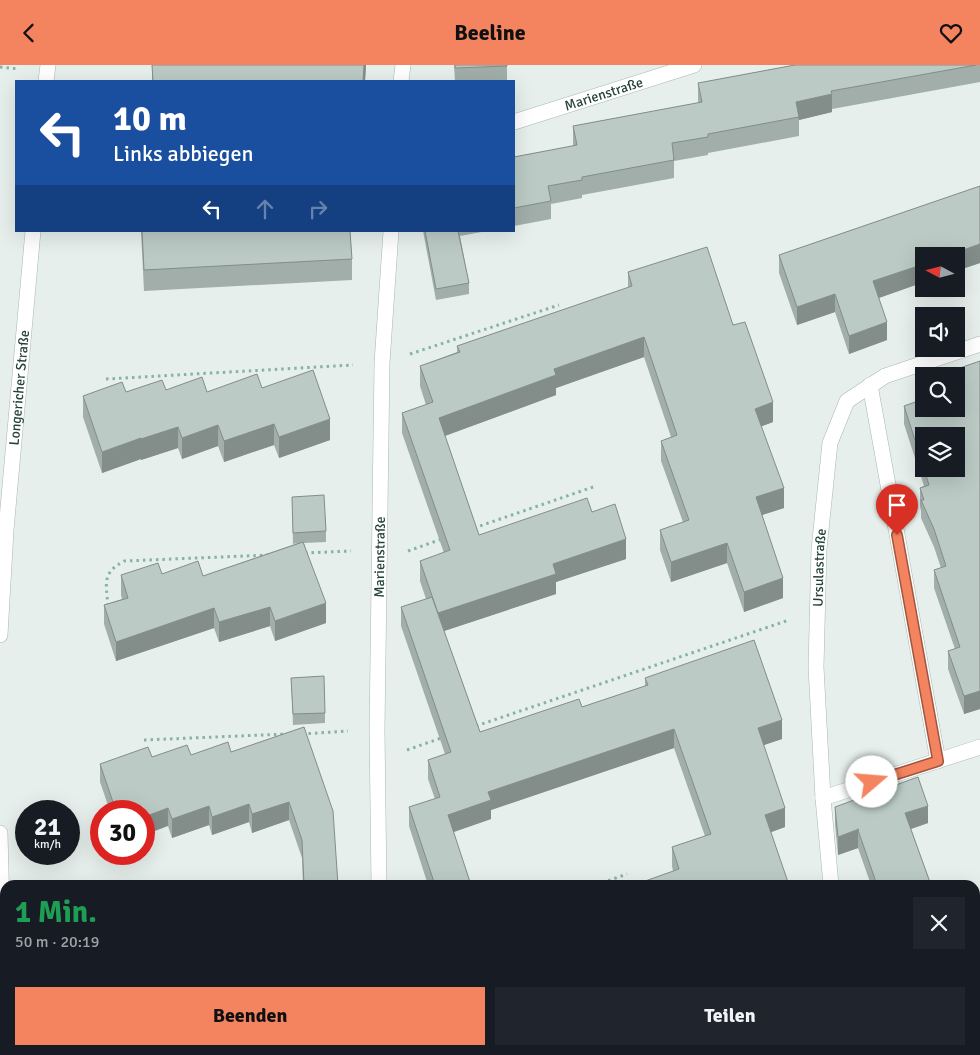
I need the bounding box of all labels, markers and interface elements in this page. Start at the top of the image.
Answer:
icon: back [15,19,43,47]
text: Beeline [454,19,526,46]
icon: heart [937,19,965,47]
street label: Marienstraße [562,74,645,114]
text: 10 m [113,97,187,140]
icon: left [30,100,95,165]
text: Links abbiegen [113,140,254,167]
icon: left [198,195,226,223]
icon: ahead [251,195,279,223]
icon: right [304,195,332,223]
north arrow [915,247,965,297]
map controls [915,247,965,477]
button: sound [915,307,965,357]
street label: Longericher Straße [6,329,33,446]
button: search [915,367,965,417]
button: layers [915,427,965,477]
pin [876,484,918,535]
icon: arrive [883,491,911,519]
street label: Marienstraße [371,516,389,598]
street label: Ursulastraße [810,528,830,607]
position arrow [845,755,897,807]
speed limit sign: 30 [90,800,155,865]
text: 21 [34,811,61,842]
text: km/h [34,837,61,852]
text: 1 Min. [15,894,97,931]
button: close [913,897,965,949]
text: 50 m · 20:19 [15,932,99,952]
button: Beenden [15,987,485,1045]
button: Teilen [495,987,965,1045]

